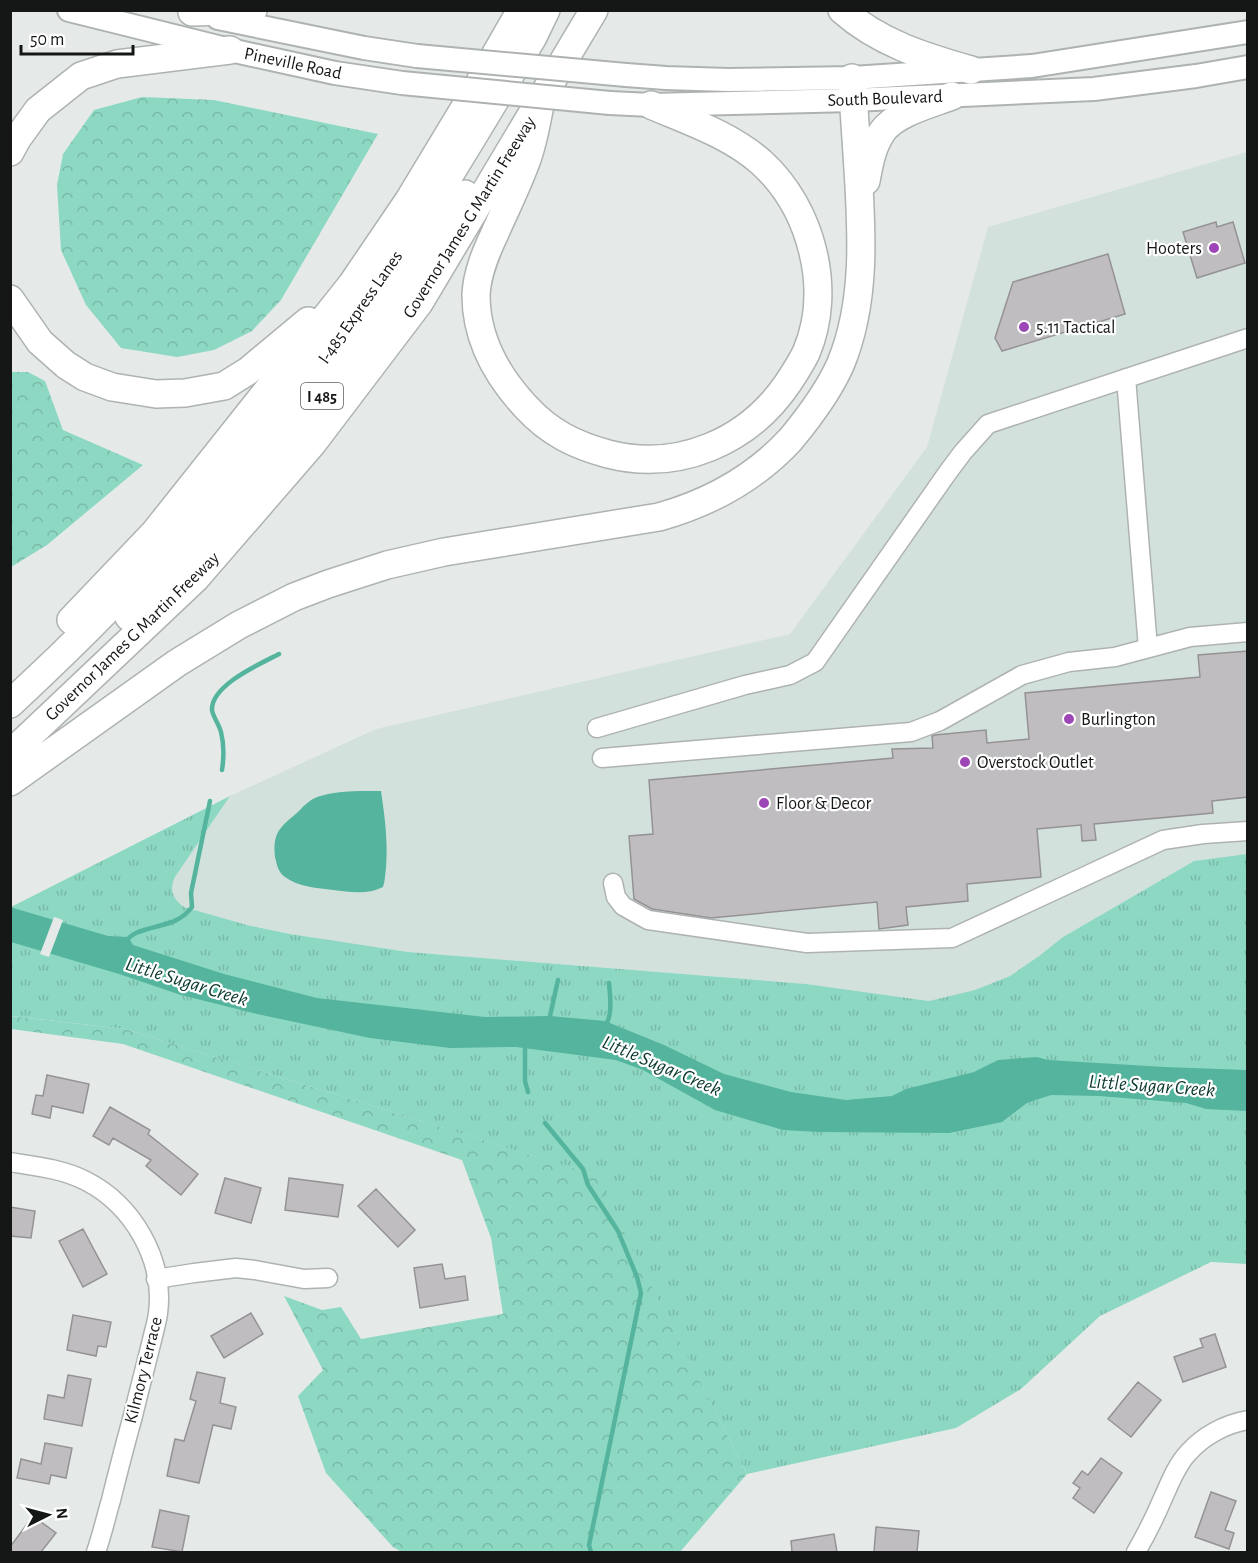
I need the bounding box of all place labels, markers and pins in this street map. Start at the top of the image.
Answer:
place label: Hooters [1146,240,1202,258]
marker: Hooters [1207,241,1221,255]
place label: 5.11 Tactical [1036,319,1115,337]
marker: 5.11 Tactical [1017,320,1031,334]
place label: Burlington [1081,711,1156,729]
marker: Burlington [1062,712,1076,726]
place label: Overstock Outlet [977,754,1094,772]
marker: Overstock Outlet [958,755,972,769]
place label: Floor & Decor [776,795,871,813]
marker: Floor & Decor [757,796,771,810]

